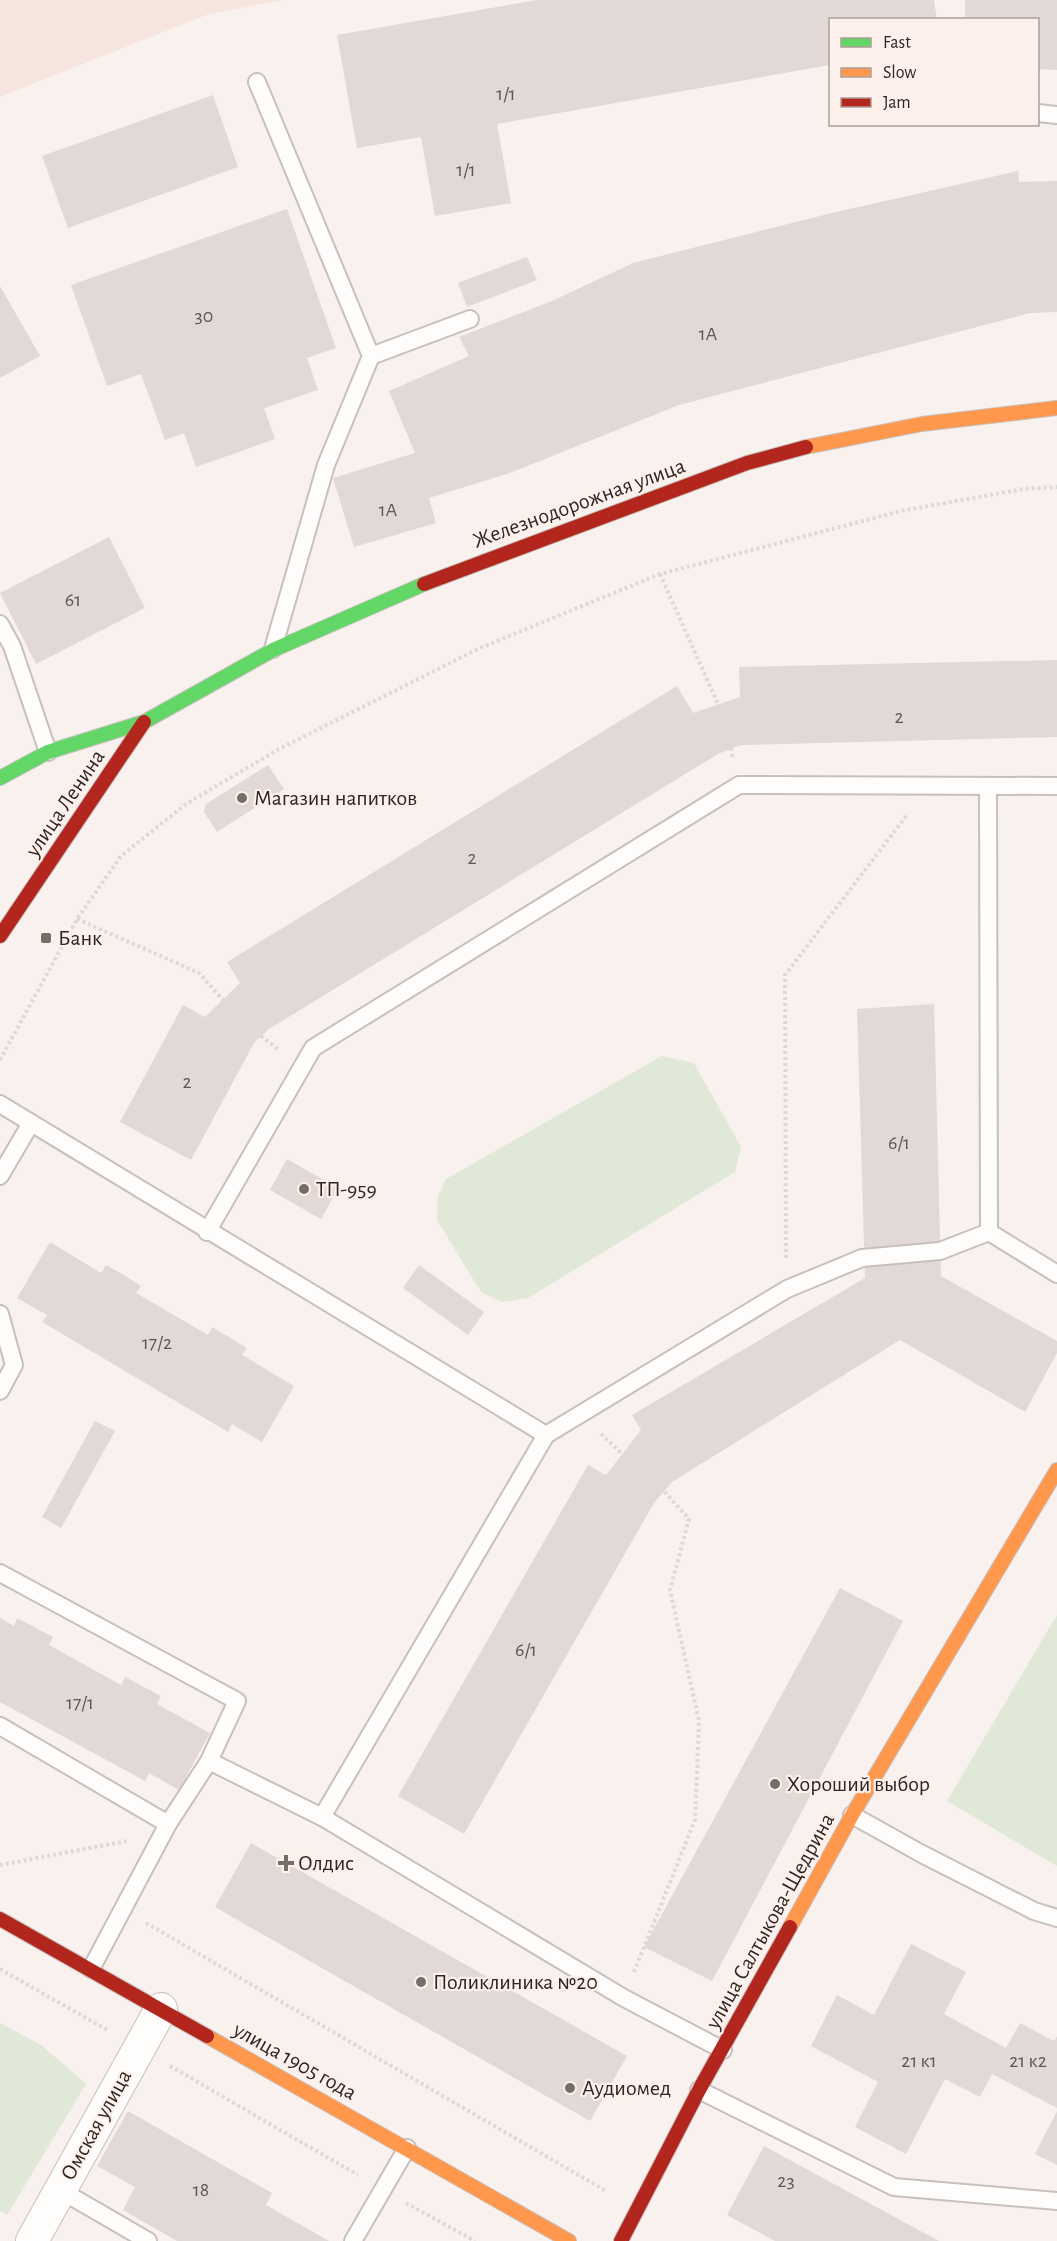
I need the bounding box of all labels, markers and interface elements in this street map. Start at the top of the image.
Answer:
legend [829,18,1039,126]
text: Fast [883,34,911,52]
text: Slow [883,64,916,82]
house number: 1/1 [496,84,516,104]
text: Jam [883,94,911,112]
house number: 1/1 [456,160,476,180]
house number: 30 [195,306,213,326]
house number: 1А [699,324,718,344]
street label: Железнодорожная улица [470,454,688,552]
house number: 1А [379,500,398,520]
house number: 61 [65,590,81,610]
house number: 2 [894,707,904,727]
street label: улица Ленина [21,746,109,861]
place label: Магазин напитков [254,787,417,809]
marker: Магазин напитков [235,791,249,805]
house number: 2 [467,848,477,868]
place label: Банк [58,927,102,949]
marker: Банк [39,931,53,945]
house number: 2 [182,1072,192,1092]
house number: 6/1 [888,1133,910,1153]
place label: ТП-959 [316,1178,377,1200]
marker: ТП-959 [297,1182,311,1196]
house number: 17/2 [142,1333,172,1353]
house number: 6/1 [515,1640,537,1660]
house number: 17/1 [66,1693,94,1713]
place label: Хороший выбор [787,1773,930,1795]
marker: Хороший выбор [768,1777,782,1791]
street label: улица Салтыкова-Щедрина [701,1810,838,2033]
place label: Олдис [298,1852,354,1874]
marker: Олдис [279,1856,293,1870]
place label: Поликлиника №20 [433,1971,598,1993]
marker: Поликлиника №20 [414,1975,428,1989]
street label: улица 1905 года [229,2018,360,2104]
house number: 21 к1 [901,2051,937,2071]
house number: 21 к2 [1009,2051,1047,2071]
street label: Омская улица [57,2066,135,2184]
place label: Аудиомед [582,2077,671,2099]
marker: Аудиомед [563,2081,577,2095]
house number: 23 [777,2171,795,2191]
house number: 18 [193,2180,209,2200]

